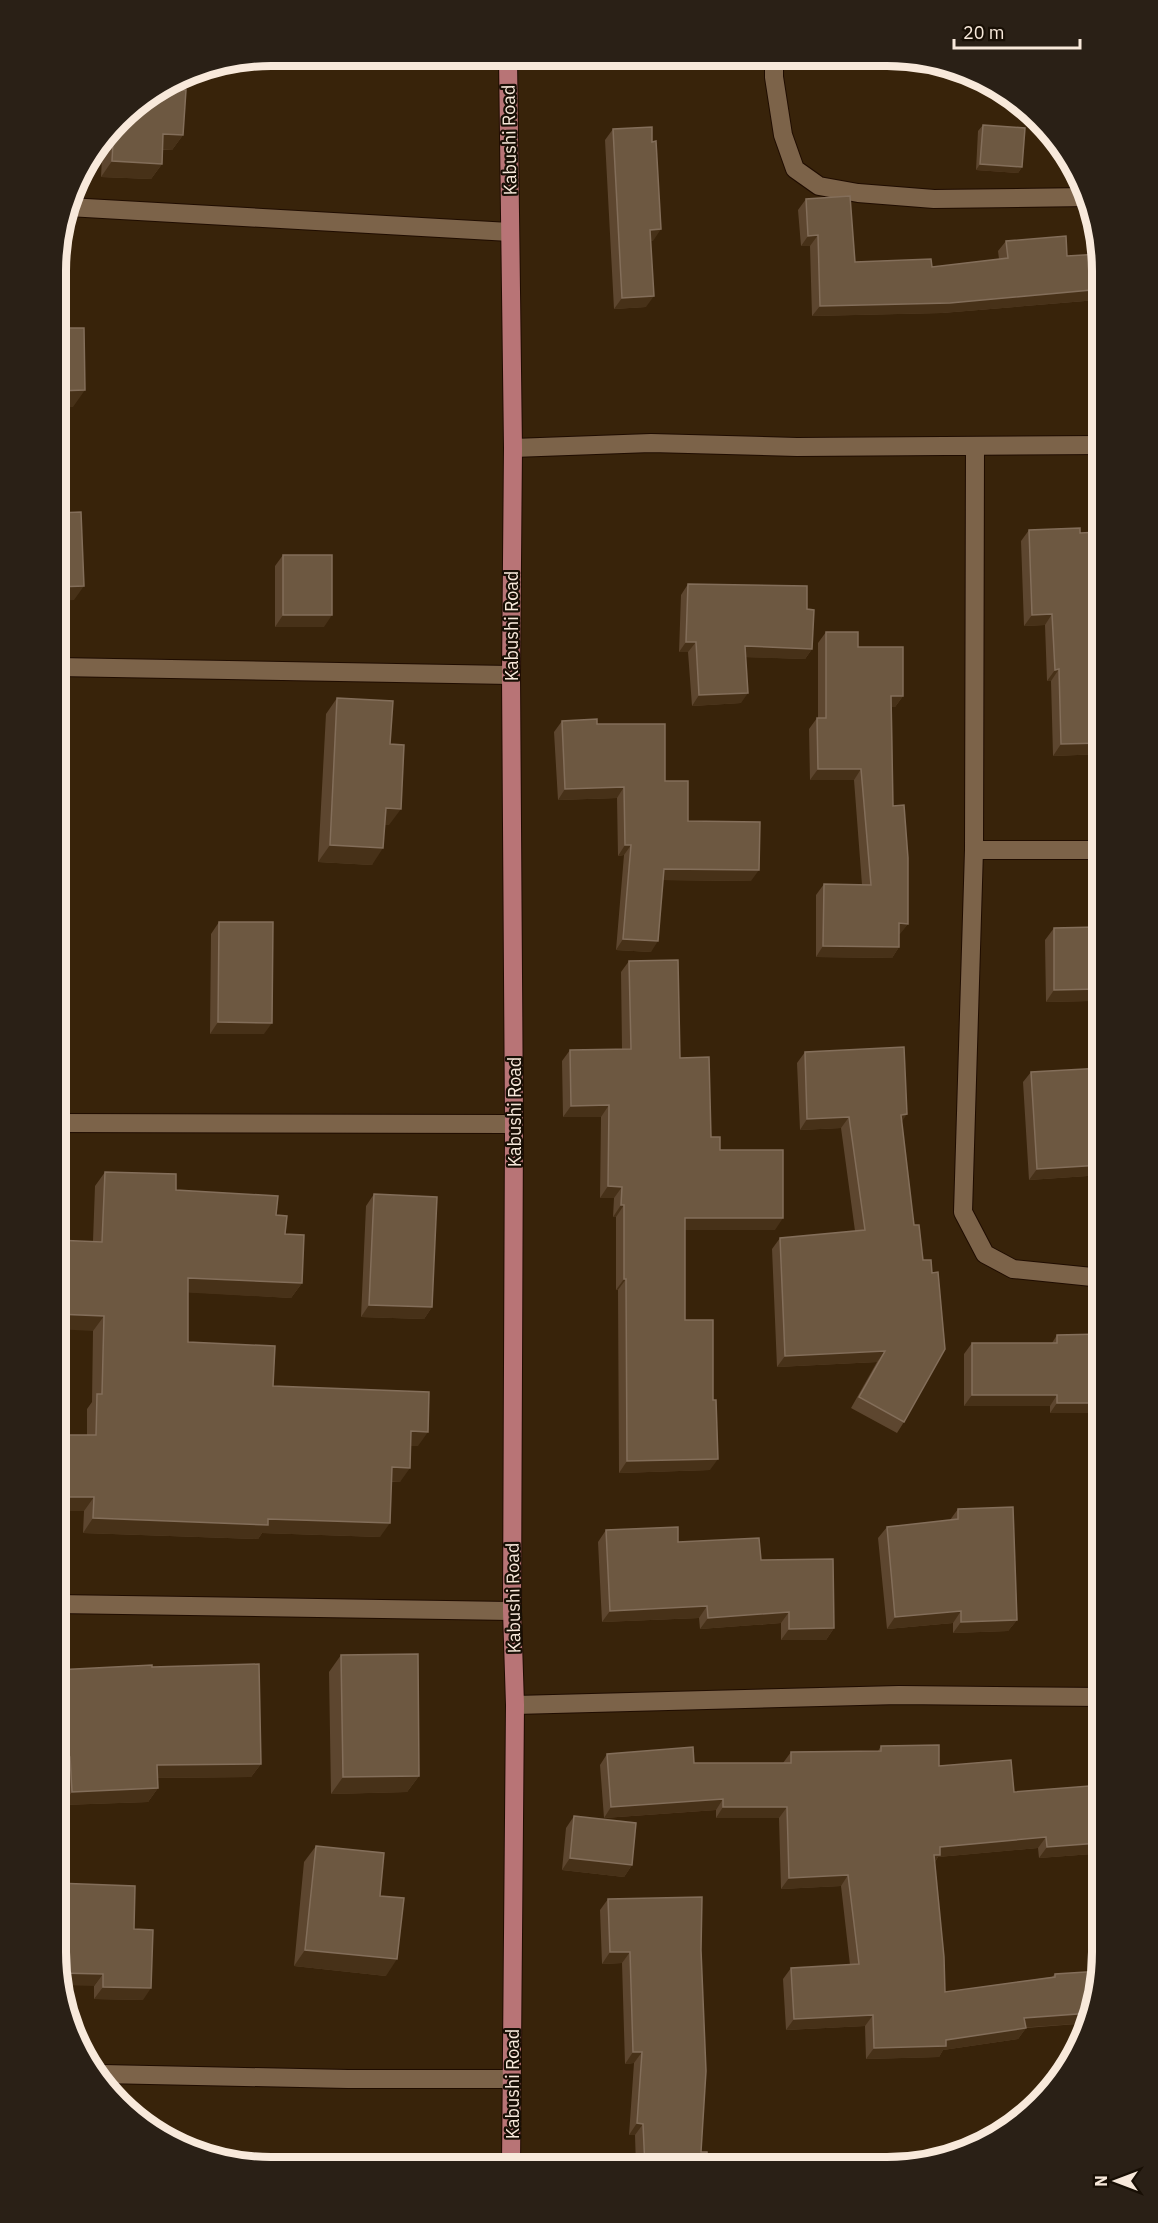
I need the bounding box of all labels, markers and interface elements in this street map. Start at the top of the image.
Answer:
scale bar [954,12,1080,50]
text: 20 m [963,21,1005,44]
street label: Kabushi Road [497,85,521,195]
street label: Kabushi Road [500,571,523,681]
street label: Kabushi Road [503,1057,526,1167]
street label: Kabushi Road [501,1543,525,1653]
street label: Kabushi Road [501,2029,524,2139]
north arrow [1086,2151,1146,2211]
text: N [1091,2175,1111,2187]

